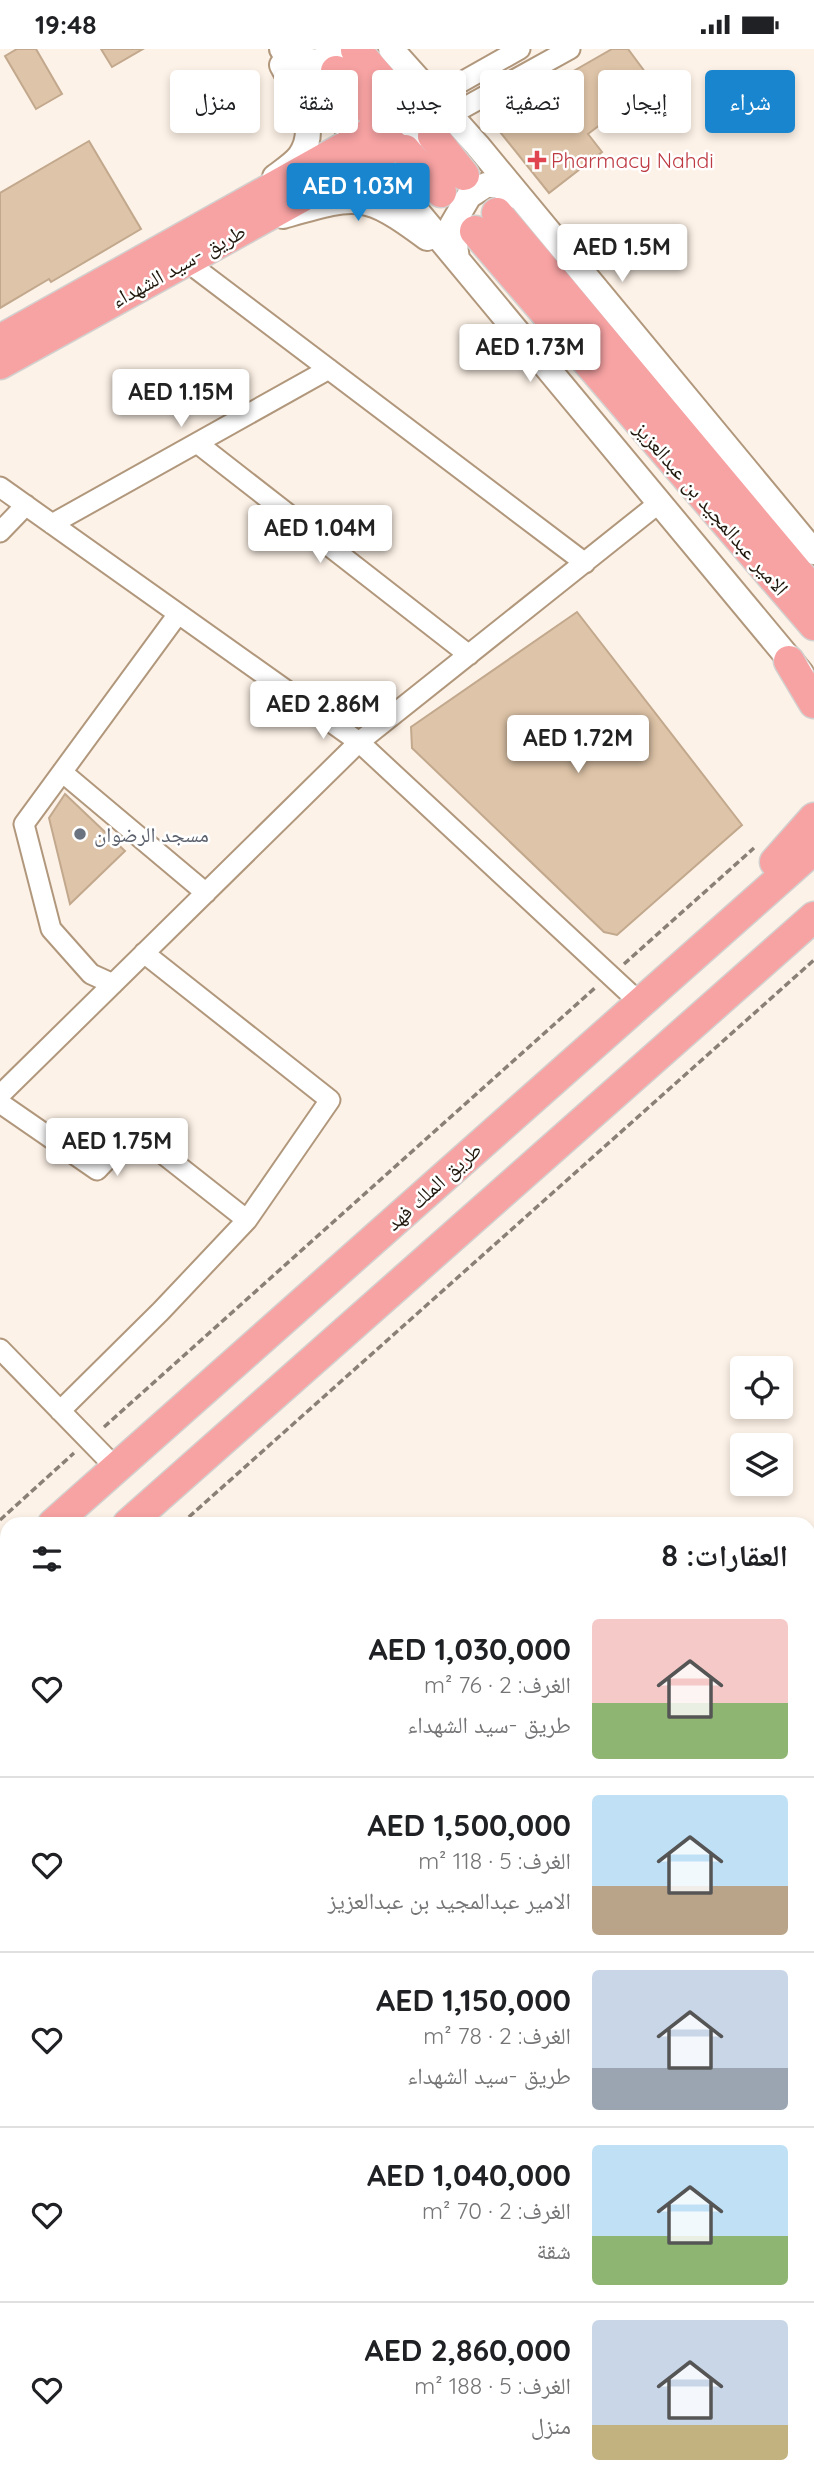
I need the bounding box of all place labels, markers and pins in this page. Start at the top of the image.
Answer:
place label: Pharmacy Nahdi [551,147,714,173]
marker: Pharmacy Nahdi [529,152,545,168]
pin: AED 1.03M [278,163,438,223]
pin: AED 1.5M [550,225,694,284]
pin: AED 1.73M [450,325,610,384]
pin: AED 1.15M [101,369,261,429]
pin: AED 1.04M [240,505,400,565]
pin: AED 2.86M [243,681,403,741]
pin: AED 1.72M [498,715,658,775]
place label: مسجد الرضوان [94,821,209,847]
marker: مسجد الرضوان [72,826,88,842]
pin: AED 1.75M [37,1119,197,1178]

